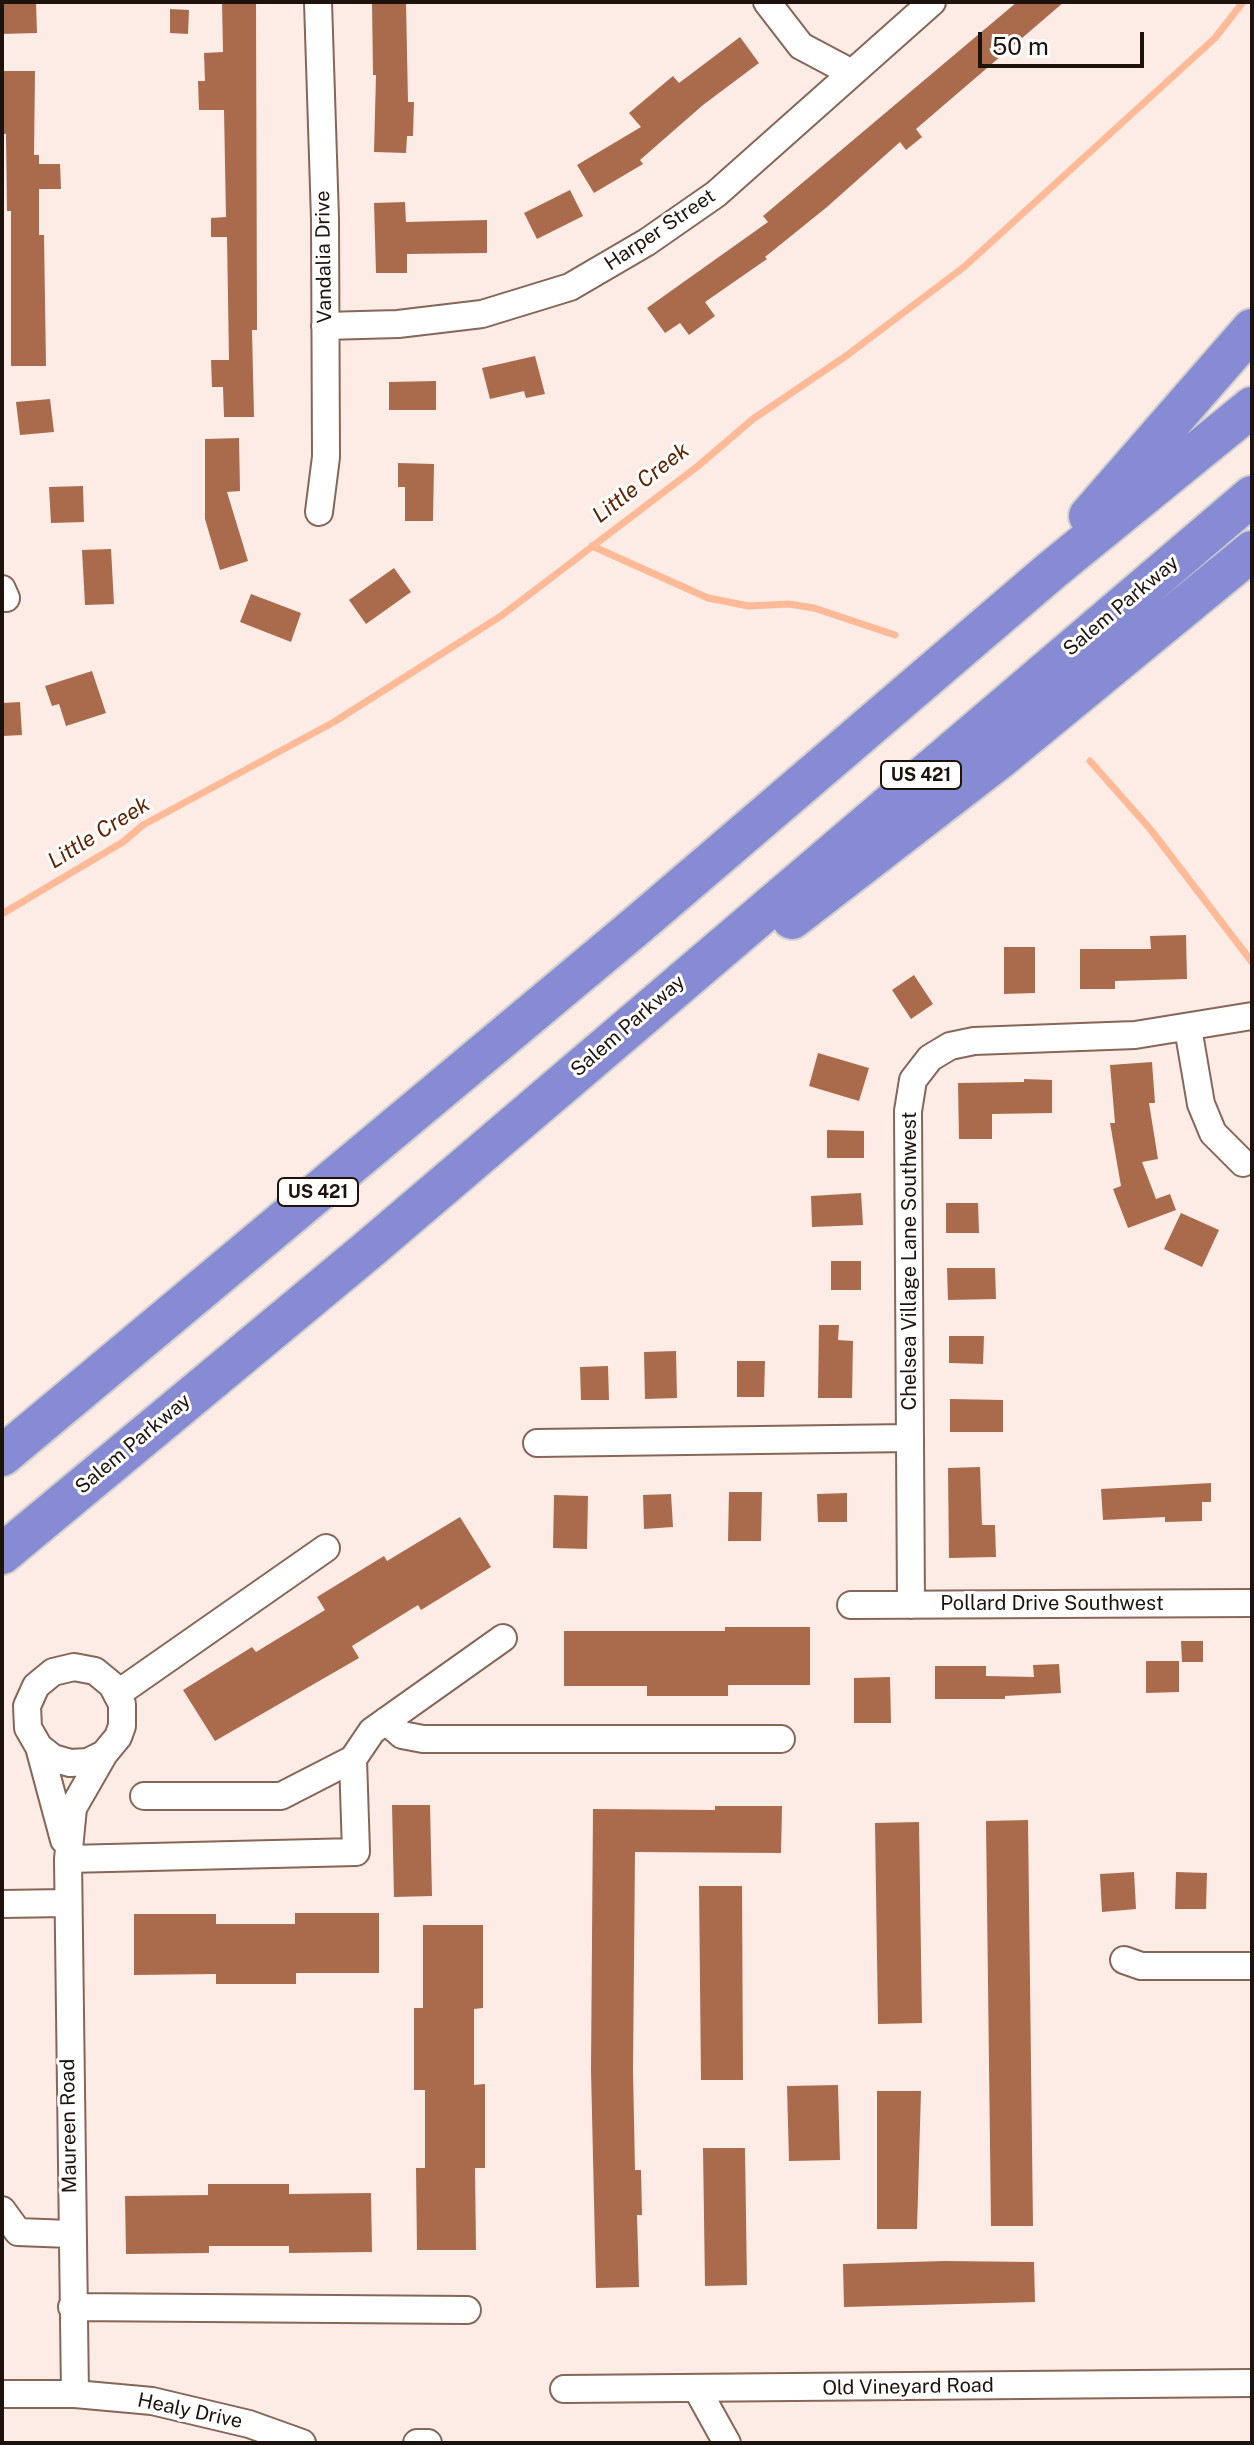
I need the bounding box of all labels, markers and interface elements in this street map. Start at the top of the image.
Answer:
scale bar [982,16,1148,66]
text: 50 m [992,32,1049,60]
street label: Harper Street [600,184,720,276]
street label: Vandalia Drive [311,190,337,324]
water label: Little Creek [588,437,694,529]
street label: Salem Parkway [1058,551,1184,661]
road number: US 421 [881,761,961,789]
water label: Little Creek [43,791,155,875]
street label: Salem Parkway [566,970,690,1082]
street label: Chelsea Village Lane Southwest [898,1112,922,1410]
road number: US 421 [278,1178,358,1206]
street label: Salem Parkway [70,1389,196,1499]
street label: Pollard Drive Southwest [940,1592,1164,1616]
street label: Maureen Road [56,2059,82,2193]
street label: Old Vineyard Road [822,2374,994,2400]
street label: Healy Drive [135,2388,245,2434]

